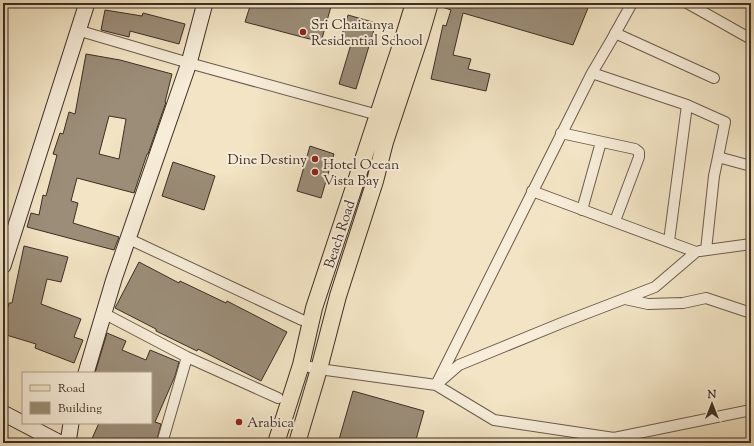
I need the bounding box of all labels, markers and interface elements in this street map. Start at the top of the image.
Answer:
place label: Sri Chaitanya Residential School [311,16,423,52]
marker: Sri Chaitanya Residential School [298,27,308,37]
place label: Dine Destiny [228,151,307,171]
marker: Dine Destiny [310,154,320,164]
place label: Hotel Ocean Vista Bay [323,156,399,192]
marker: Hotel Ocean Vista Bay [310,167,320,177]
street label: Beach Road [320,198,361,271]
legend [22,372,152,424]
text: Road [58,380,85,398]
north arrow [692,384,732,424]
text: N [707,387,717,403]
text: Building [58,400,102,418]
place label: Arabica [247,414,295,434]
marker: Arabica [234,417,244,427]

